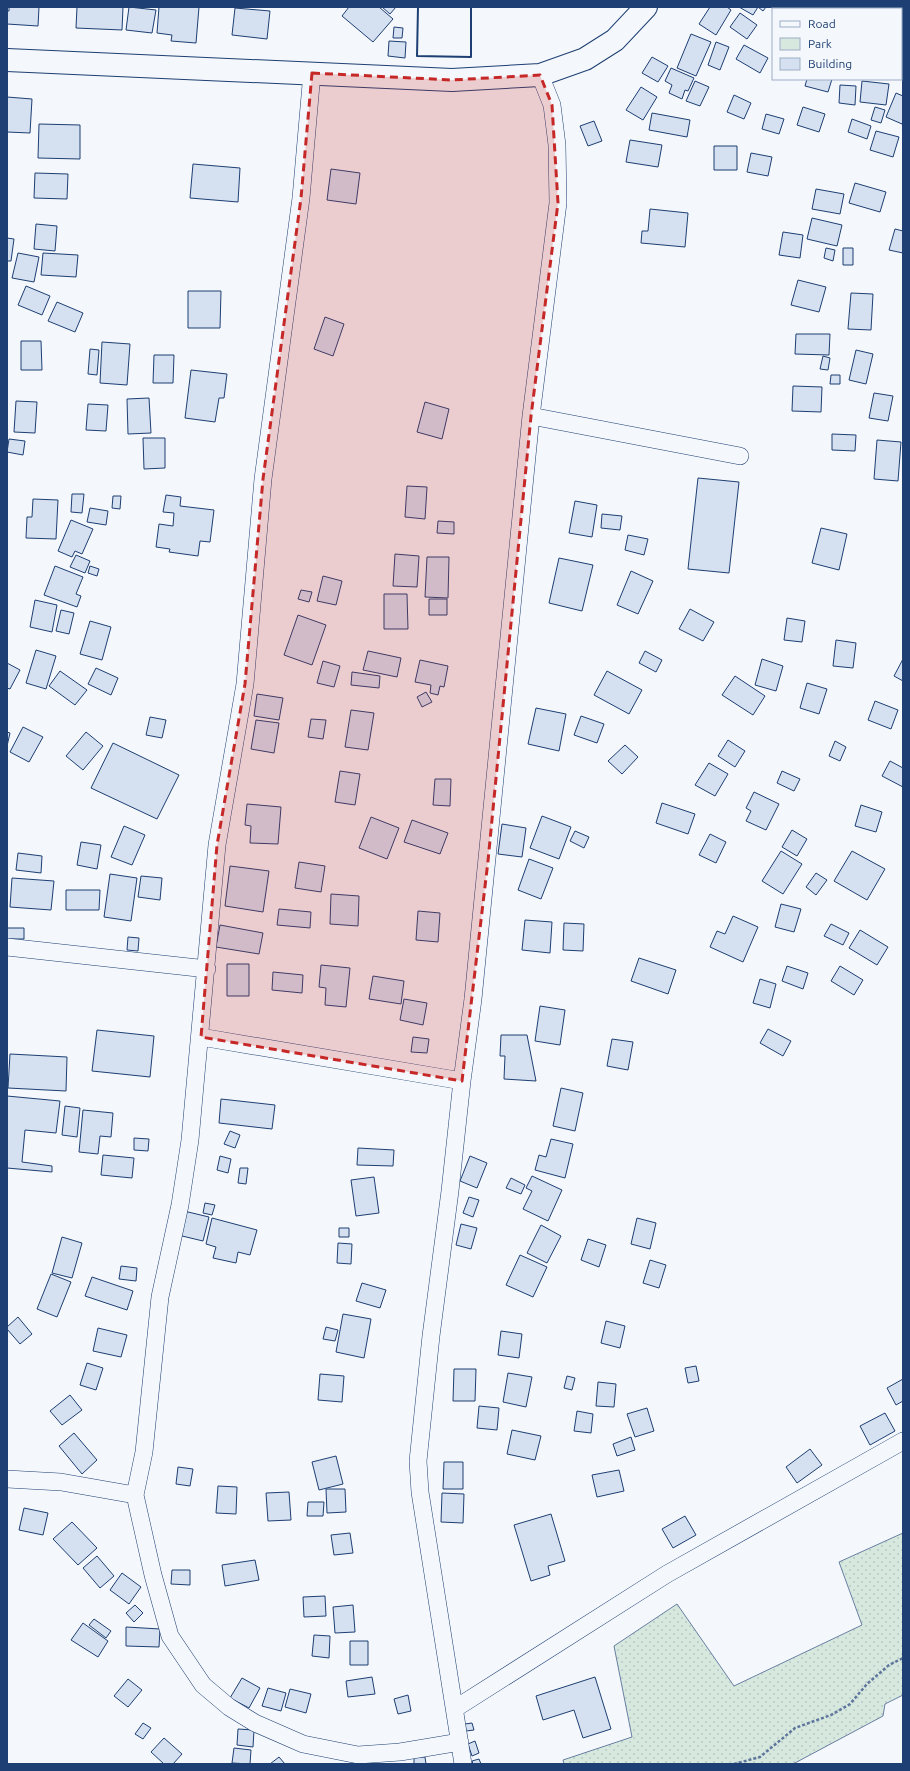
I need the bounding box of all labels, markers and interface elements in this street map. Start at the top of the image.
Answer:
legend [772,8,902,80]
text: Road [808,17,836,30]
text: Park [808,37,832,50]
text: Building [808,57,852,70]

